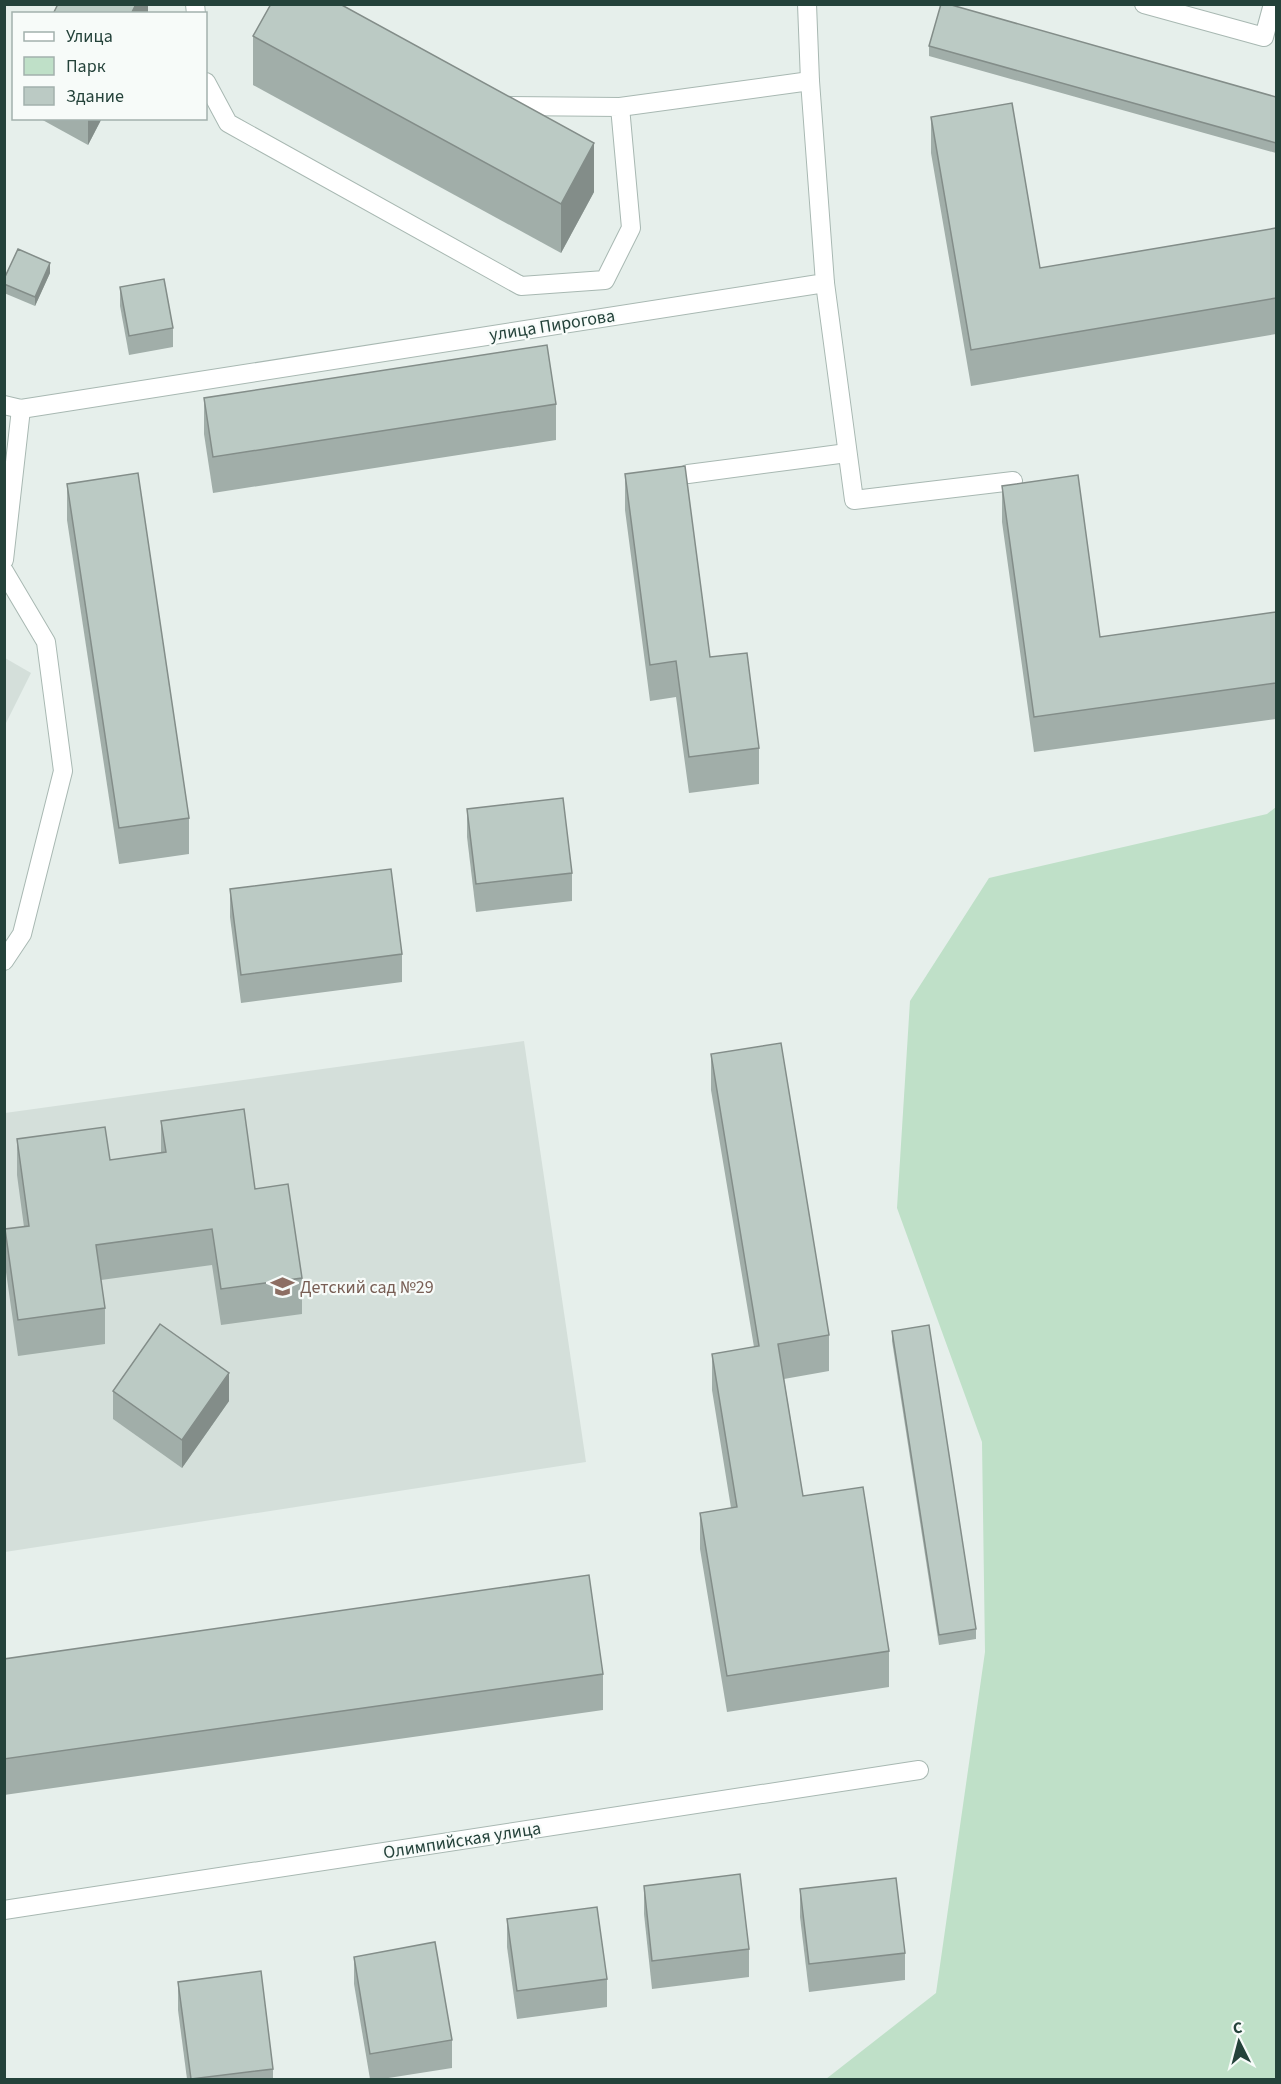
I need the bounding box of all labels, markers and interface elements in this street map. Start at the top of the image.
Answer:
legend [12,12,207,120]
text: Улица [66,24,113,49]
text: Парк [66,54,106,79]
text: Здание [66,84,124,109]
street label: улица Пирогова [487,303,617,348]
school or university icon: Детский сад №29 [269,1274,295,1300]
place label: Детский сад №29 [300,1275,434,1300]
street label: Олимпийская улица [381,1816,543,1865]
north arrow [1209,2012,1269,2072]
text: С [1232,2017,1243,2040]

